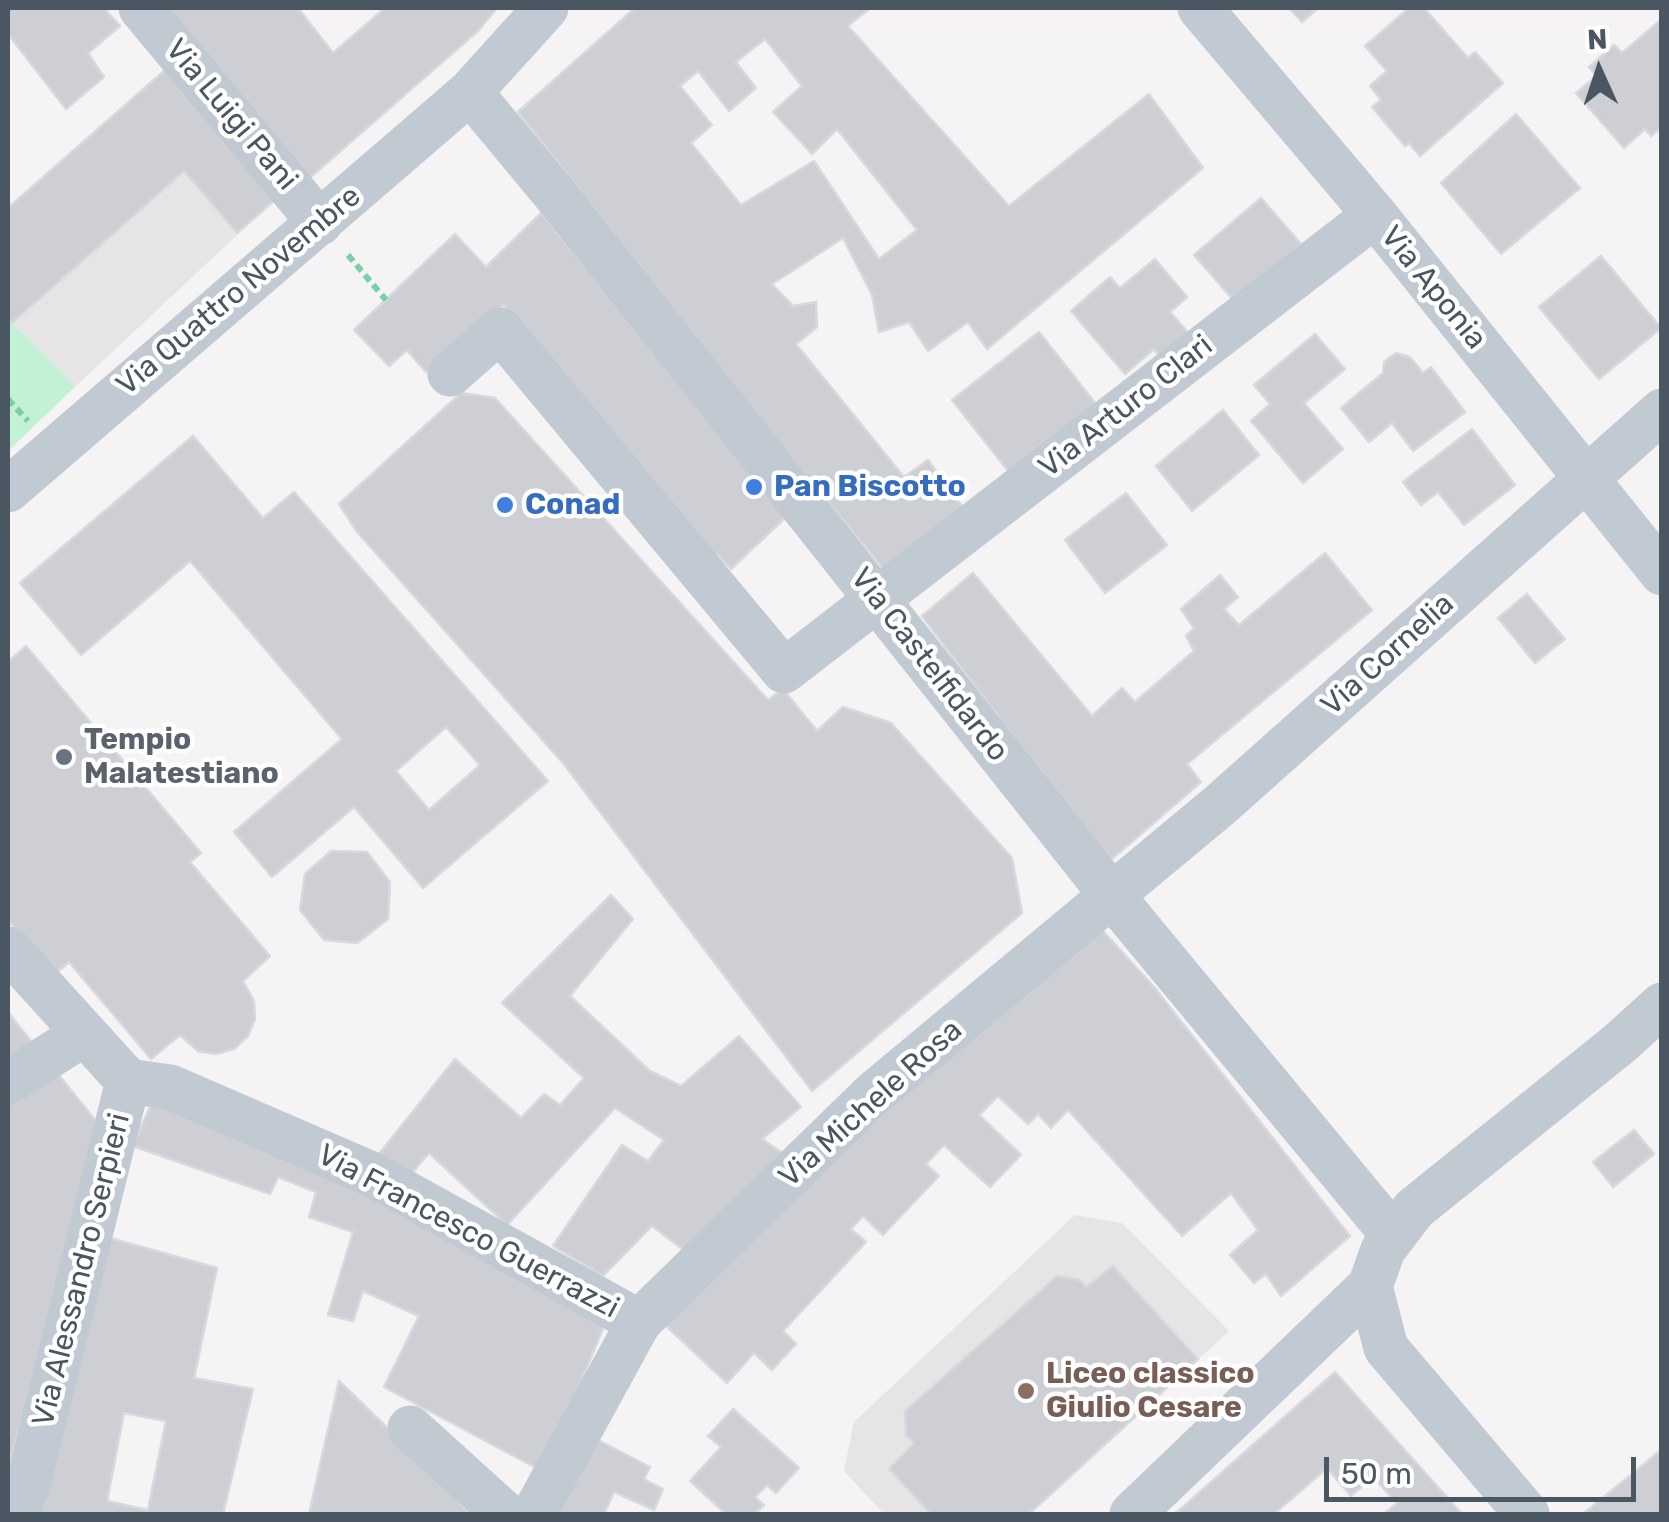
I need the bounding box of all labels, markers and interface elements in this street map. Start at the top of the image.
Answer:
north arrow [1549,20,1649,120]
text: N [1586,23,1608,57]
street label: Via Luigi Pani [157,32,305,198]
street label: Via Quattro Novembre [110,178,368,404]
street label: Via Aponia [1372,219,1494,357]
street label: Via Arturo Clari [1032,328,1220,486]
place label: Pan Biscotto [774,469,966,505]
marker: Pan Biscotto [743,476,765,498]
place label: Conad [525,487,620,523]
marker: Conad [494,494,516,516]
street label: Via Castelfidardo [842,561,1016,769]
street label: Via Cornelia [1314,586,1462,724]
place label: Tempio Malatestiano [84,722,279,792]
marker: Tempio Malatestiano [53,746,75,768]
street label: Via Michele Rosa [772,1013,970,1195]
street label: Via Alessandro Serpieri [26,1110,138,1430]
street label: Via Francesco Guerrazzi [311,1137,625,1327]
place label: Liceo classico Giulio Cesare [1046,1356,1254,1426]
marker: Liceo classico Giulio Cesare [1015,1380,1037,1402]
scale bar [1329,1437,1642,1499]
text: 50 m [1341,1456,1412,1492]

